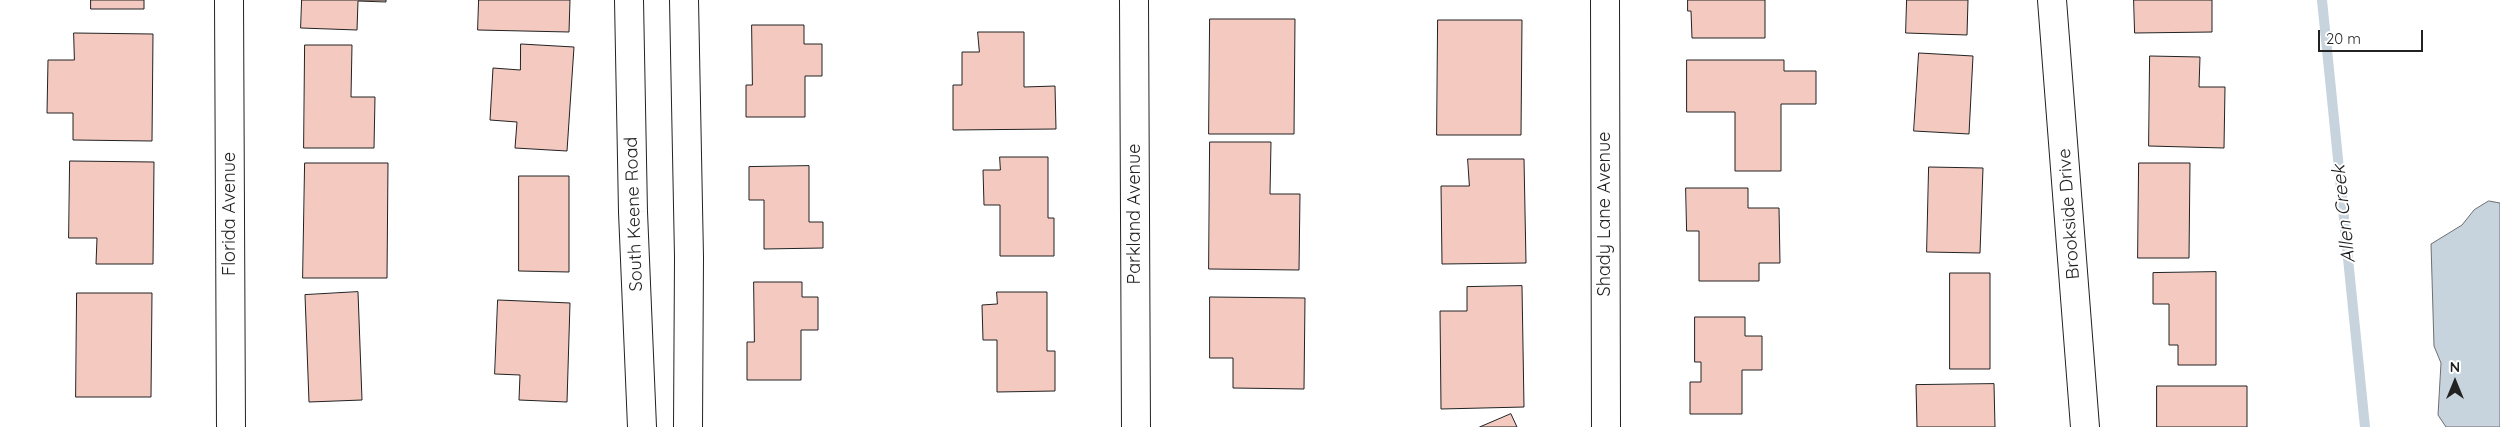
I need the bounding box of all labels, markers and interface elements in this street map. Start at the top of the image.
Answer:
scale bar [2320,20,2425,52]
text: 20 m [2326,29,2361,48]
street label: Shady Lane Avenue [1594,132,1616,296]
street label: South Keene Road [621,136,647,292]
street label: Parkland Avenue [1124,144,1146,284]
street label: Brookside Drive [2054,148,2084,280]
street label: Florida Avenue [219,152,241,276]
water label: Allen Creek [2328,164,2360,264]
north arrow [2430,357,2480,407]
text: N [2450,358,2460,376]

